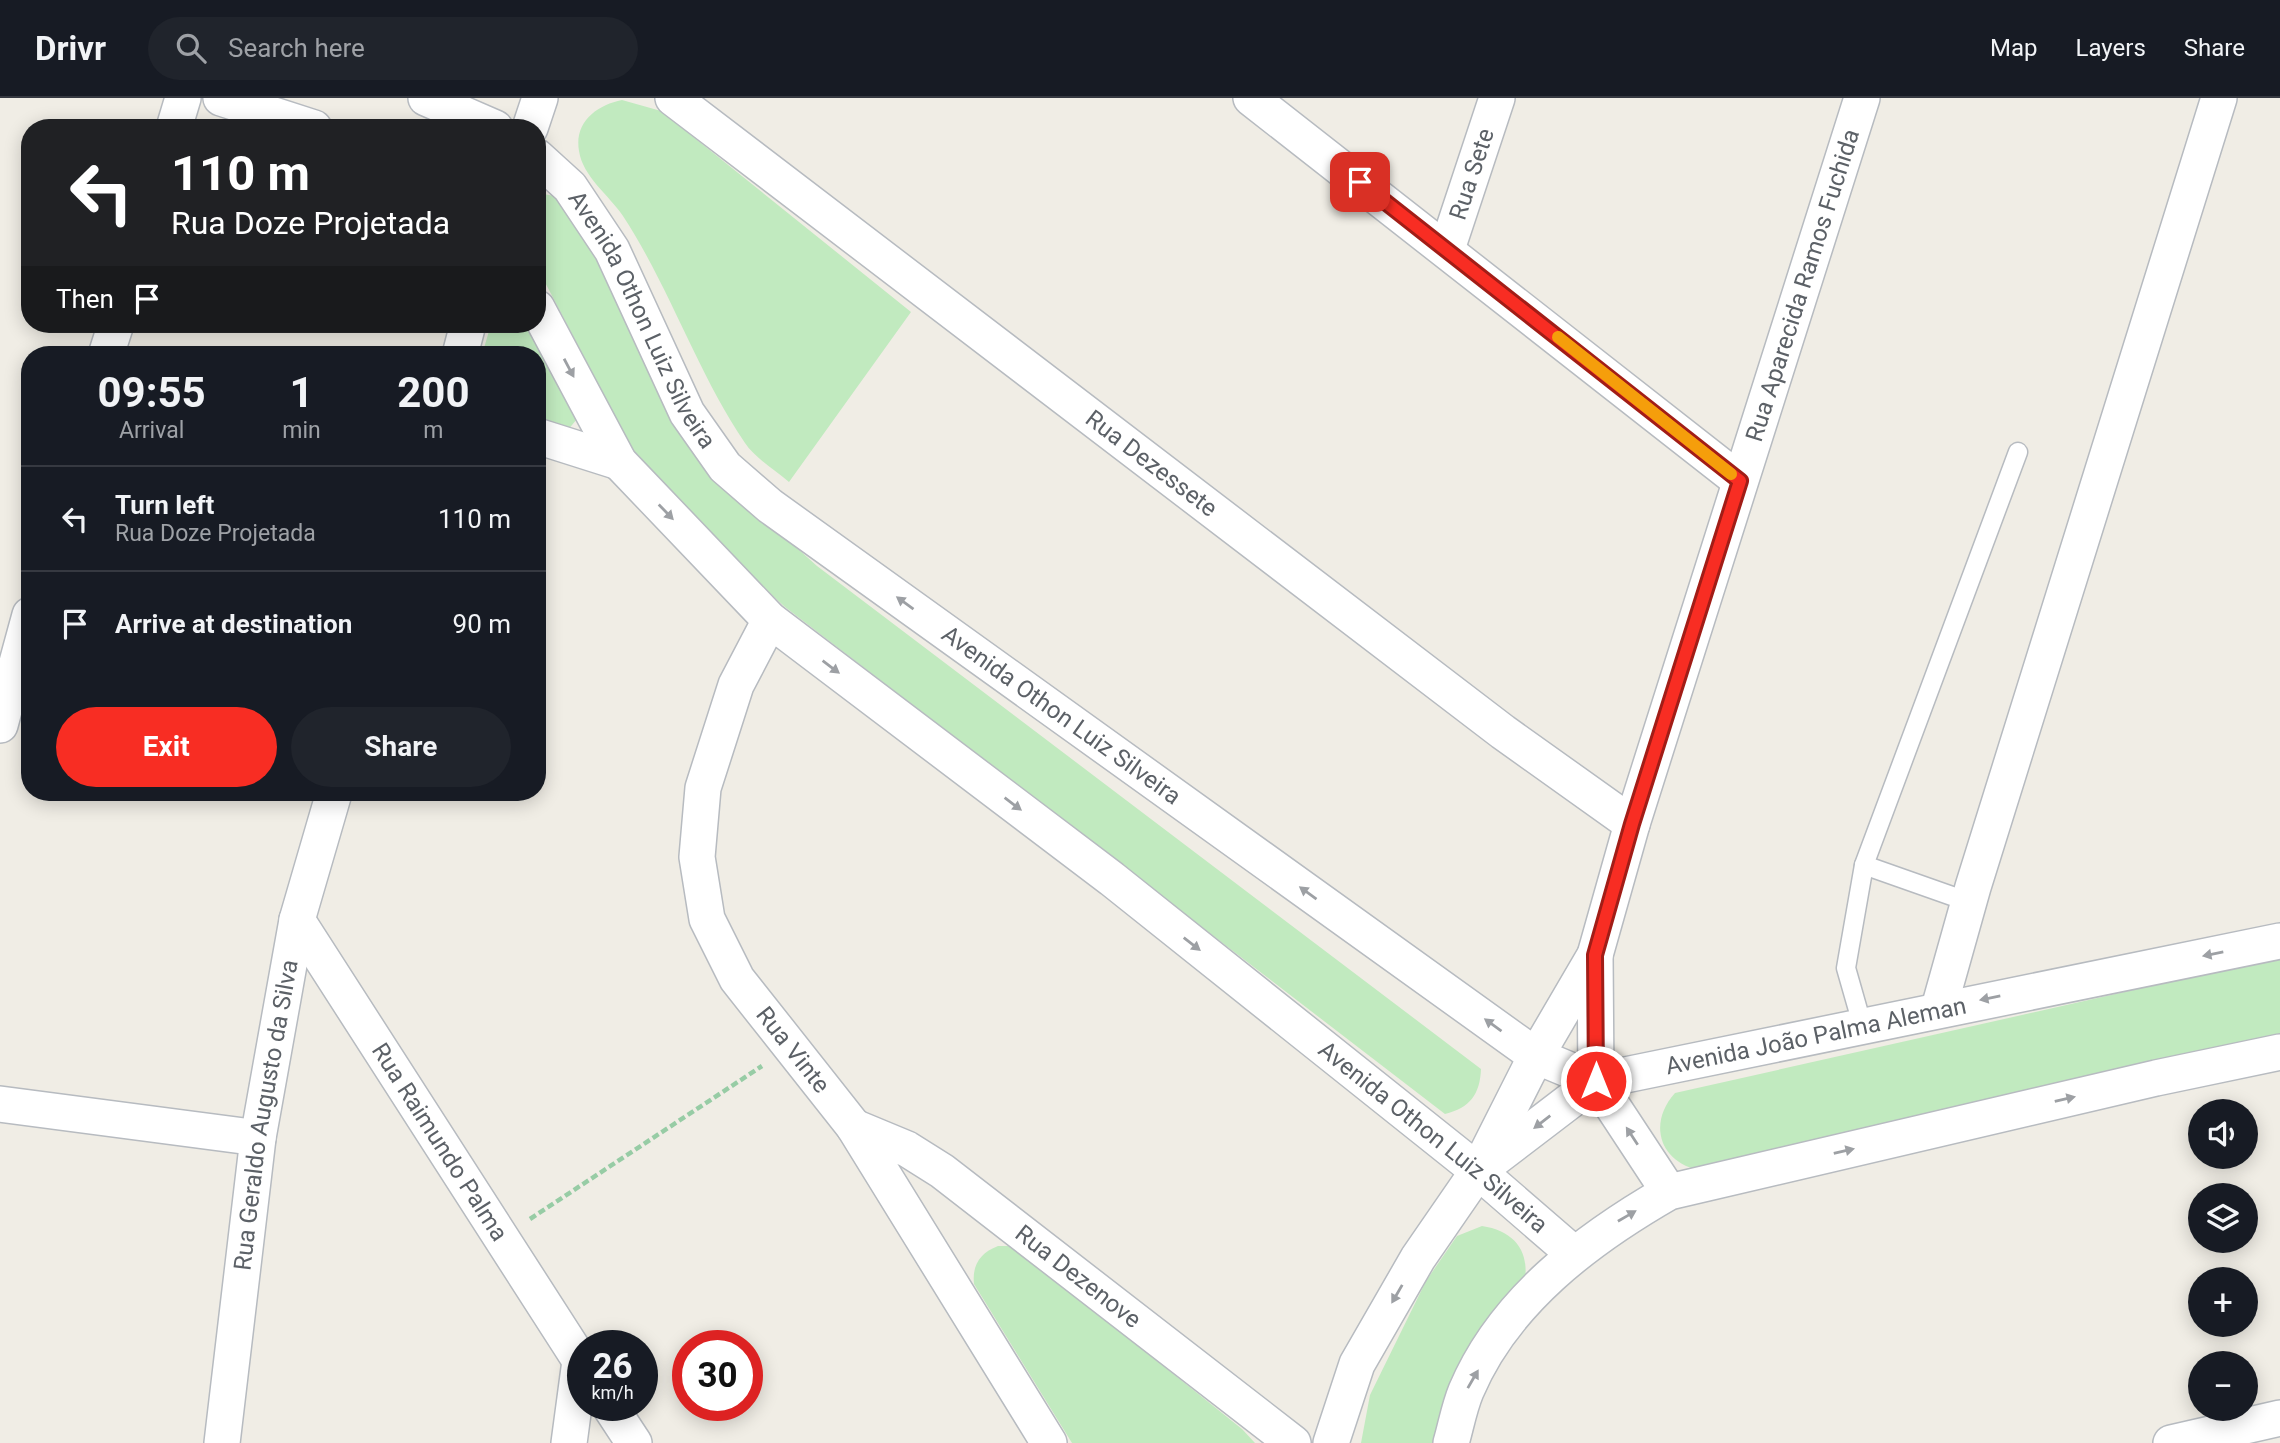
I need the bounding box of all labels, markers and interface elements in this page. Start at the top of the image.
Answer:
search box [148,17,638,80]
text: Drivr [35,29,106,68]
icon: search [172,29,210,67]
text: Search here [228,33,365,63]
text: Map [1990,34,2038,62]
text: Layers [2076,34,2146,62]
text: Share [2184,34,2245,62]
street label: Rua Sete [1444,125,1500,223]
street label: Rua Aparecida Ramos Fuchida [1740,126,1865,445]
text: 110 m [171,145,310,202]
icon: left [56,147,147,238]
pin [1330,152,1390,212]
icon: arrive [1341,163,1379,201]
street label: Avenida Othon Luiz Silveira [563,186,721,454]
text: Rua Doze Projetada [171,204,450,242]
icon: arrive [128,280,166,318]
text: Then [56,284,114,314]
one-way arrow [563,358,575,378]
text: 09:55 [98,368,206,417]
text: 1 [289,368,314,417]
text: 200 [397,368,470,417]
street label: Rua Dezessete [1080,404,1223,523]
text: Arrival [119,417,184,444]
text: min [282,417,321,444]
text: m [423,417,443,444]
text: Turn left [115,490,214,520]
icon: left [56,500,94,538]
one-way arrow [657,503,673,520]
text: 110 m [438,504,511,534]
text: Rua Doze Projetada [115,520,316,547]
one-way arrow [896,596,914,610]
icon: arrive [56,605,94,643]
text: Arrive at destination [115,609,352,639]
text: 90 m [453,609,511,639]
street label: Avenida Othon Luiz Silveira [936,620,1186,810]
one-way arrow [822,659,840,674]
button: Exit [56,707,277,787]
button: Share [291,707,511,787]
one-way arrow [1003,797,1021,812]
one-way arrow [1299,886,1317,900]
one-way arrow [1183,936,1201,951]
one-way arrow [2202,949,2224,960]
street label: Rua Geraldo Augusto da Silva [228,957,304,1272]
street label: Avenida João Palma Aleman [1663,992,1969,1080]
one-way arrow [1979,993,2001,1004]
street label: Rua Vinte [750,1001,836,1099]
one-way arrow [1484,1018,1502,1032]
street label: Avenida Othon Luiz Silveira [1313,1035,1553,1239]
street label: Rua Raimundo Palma [366,1038,514,1246]
position arrow [1559,1044,1633,1118]
one-way arrow [2054,1093,2076,1104]
map controls [2188,1099,2258,1421]
button: sound [2188,1099,2258,1169]
one-way arrow [1533,1115,1551,1130]
one-way arrow [1626,1127,1639,1146]
one-way arrow [1833,1145,1855,1156]
button: layers [2188,1183,2258,1253]
one-way arrow [1618,1210,1637,1222]
street label: Rua Dezenove [1010,1219,1146,1334]
button: + [2188,1267,2258,1337]
one-way arrow [1391,1285,1403,1304]
speed limit sign: 30 [672,1330,763,1421]
text: 26 [592,1346,633,1387]
button: − [2188,1351,2258,1421]
one-way arrow [1467,1369,1479,1388]
text: km/h [591,1382,634,1403]

